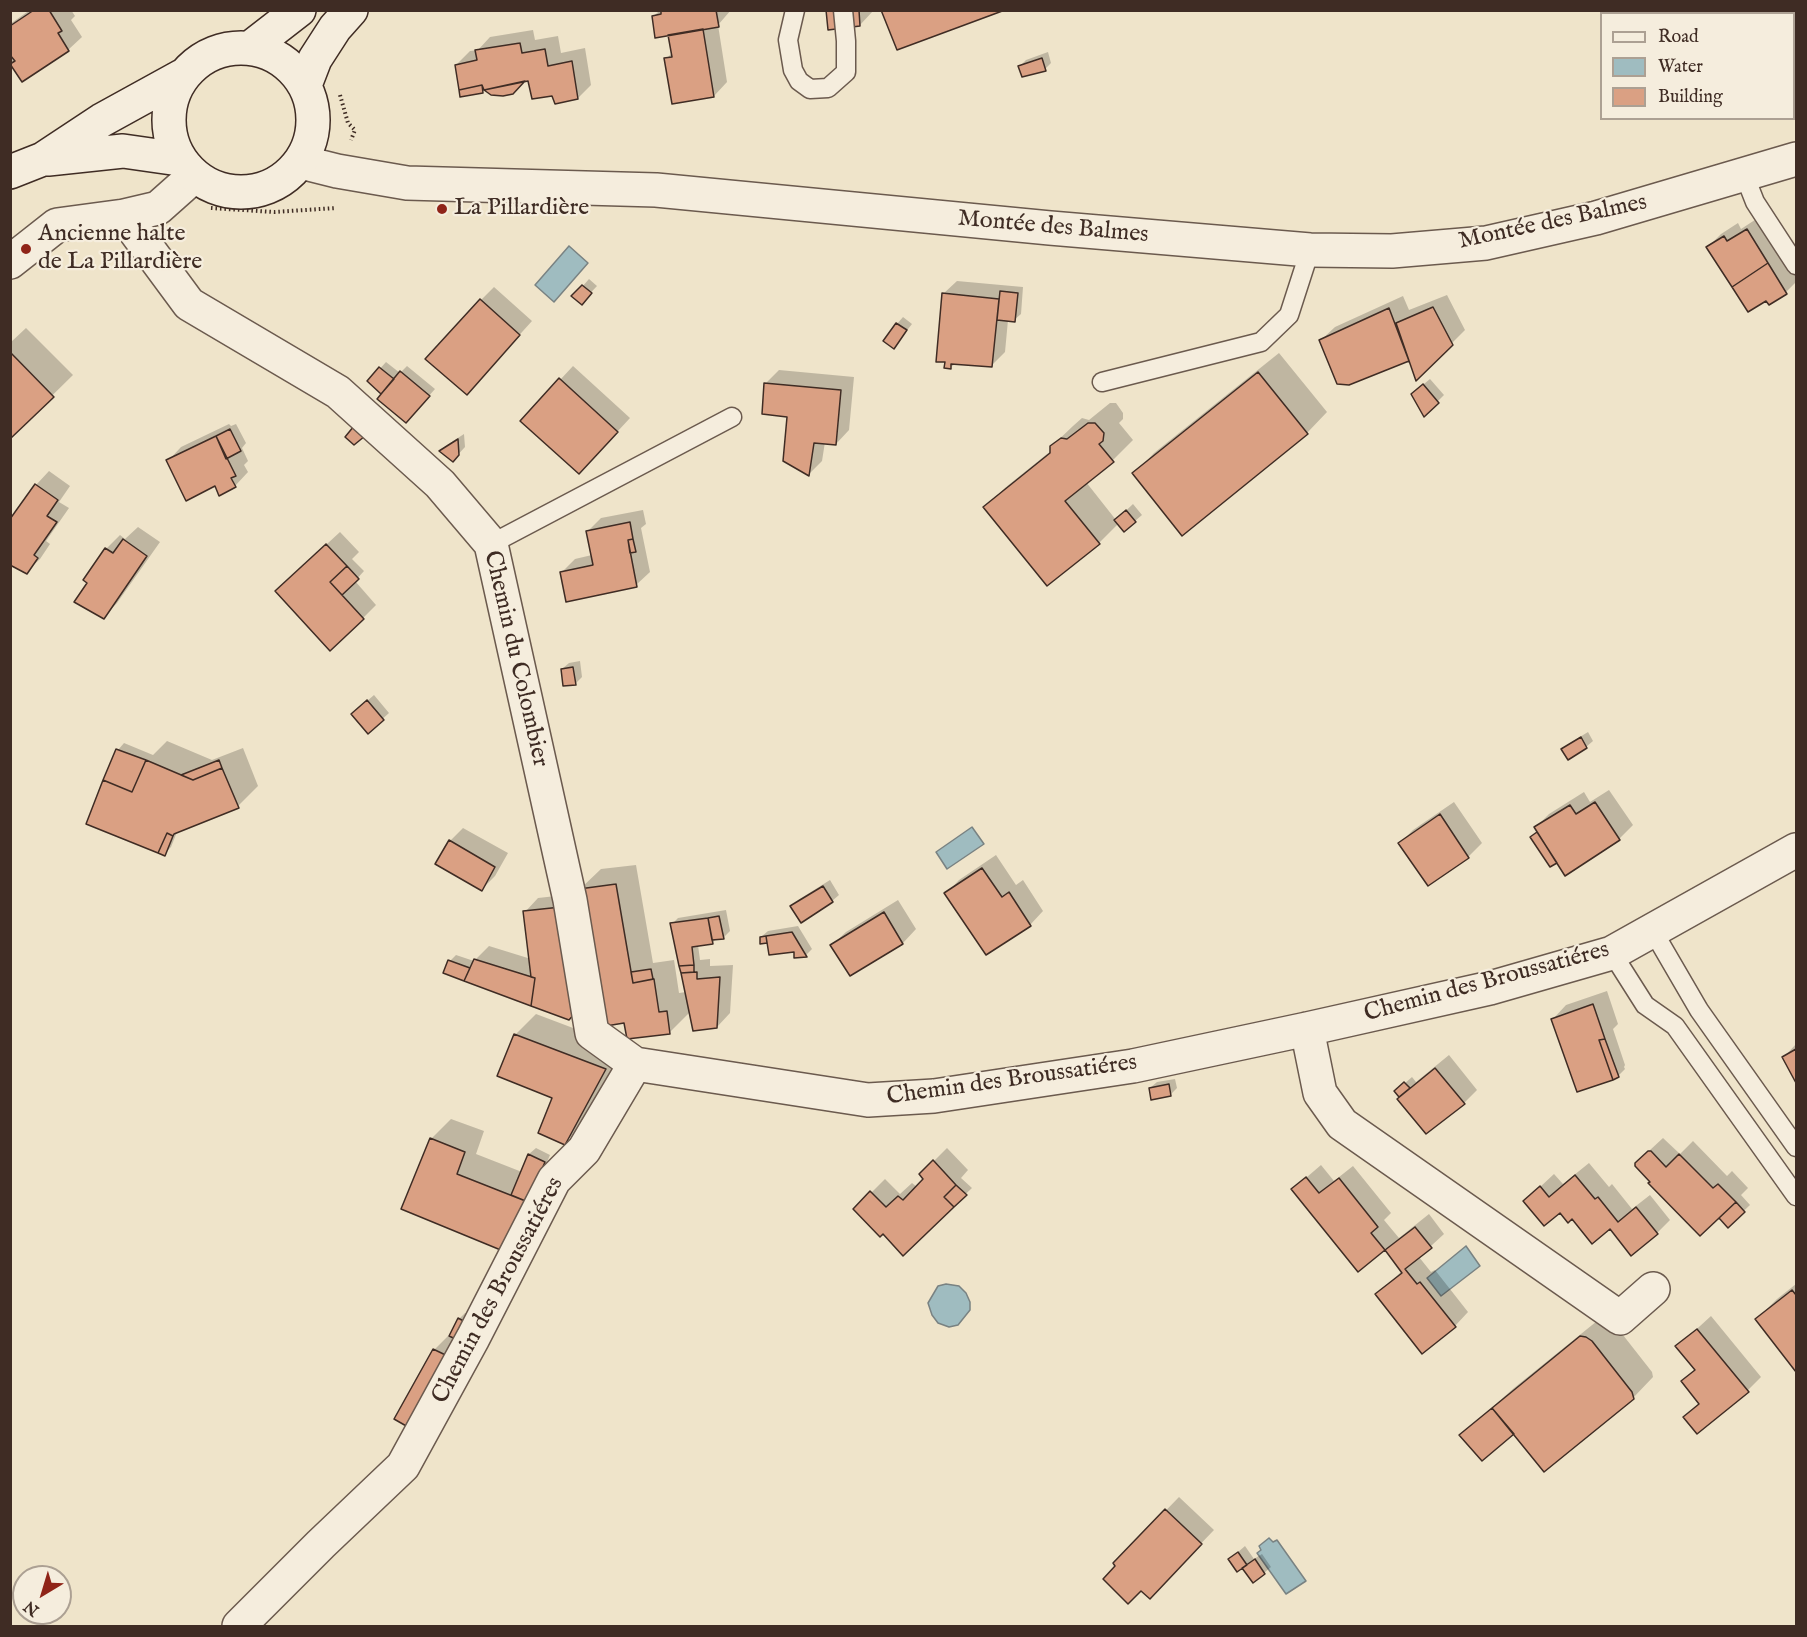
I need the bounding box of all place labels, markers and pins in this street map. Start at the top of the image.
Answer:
place label: La Pillardière [454,195,589,223]
marker: La Pillardière [435,202,449,216]
place label: Ancienne halte de La Pillardière [38,221,202,277]
marker: Ancienne halte de La Pillardière [19,242,33,256]

